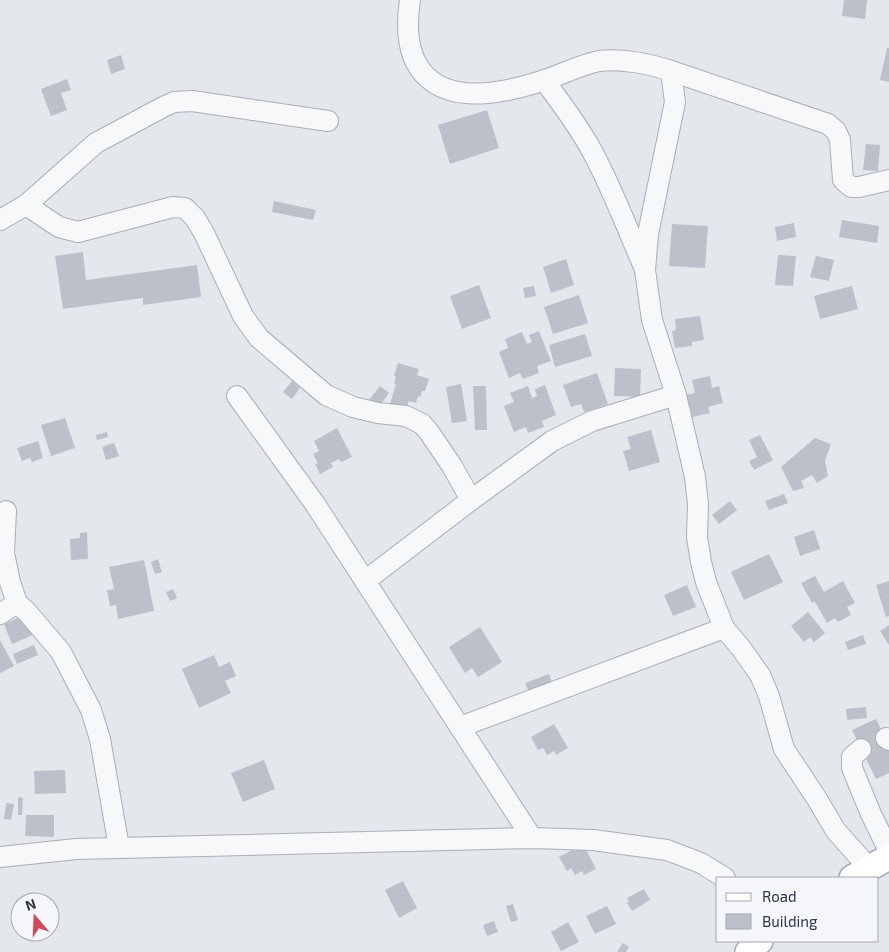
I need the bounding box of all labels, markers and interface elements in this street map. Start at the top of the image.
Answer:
legend [716,877,879,942]
text: Road [762,887,797,905]
north arrow [10,892,60,942]
text: N [23,895,38,914]
text: Building [762,912,818,930]

